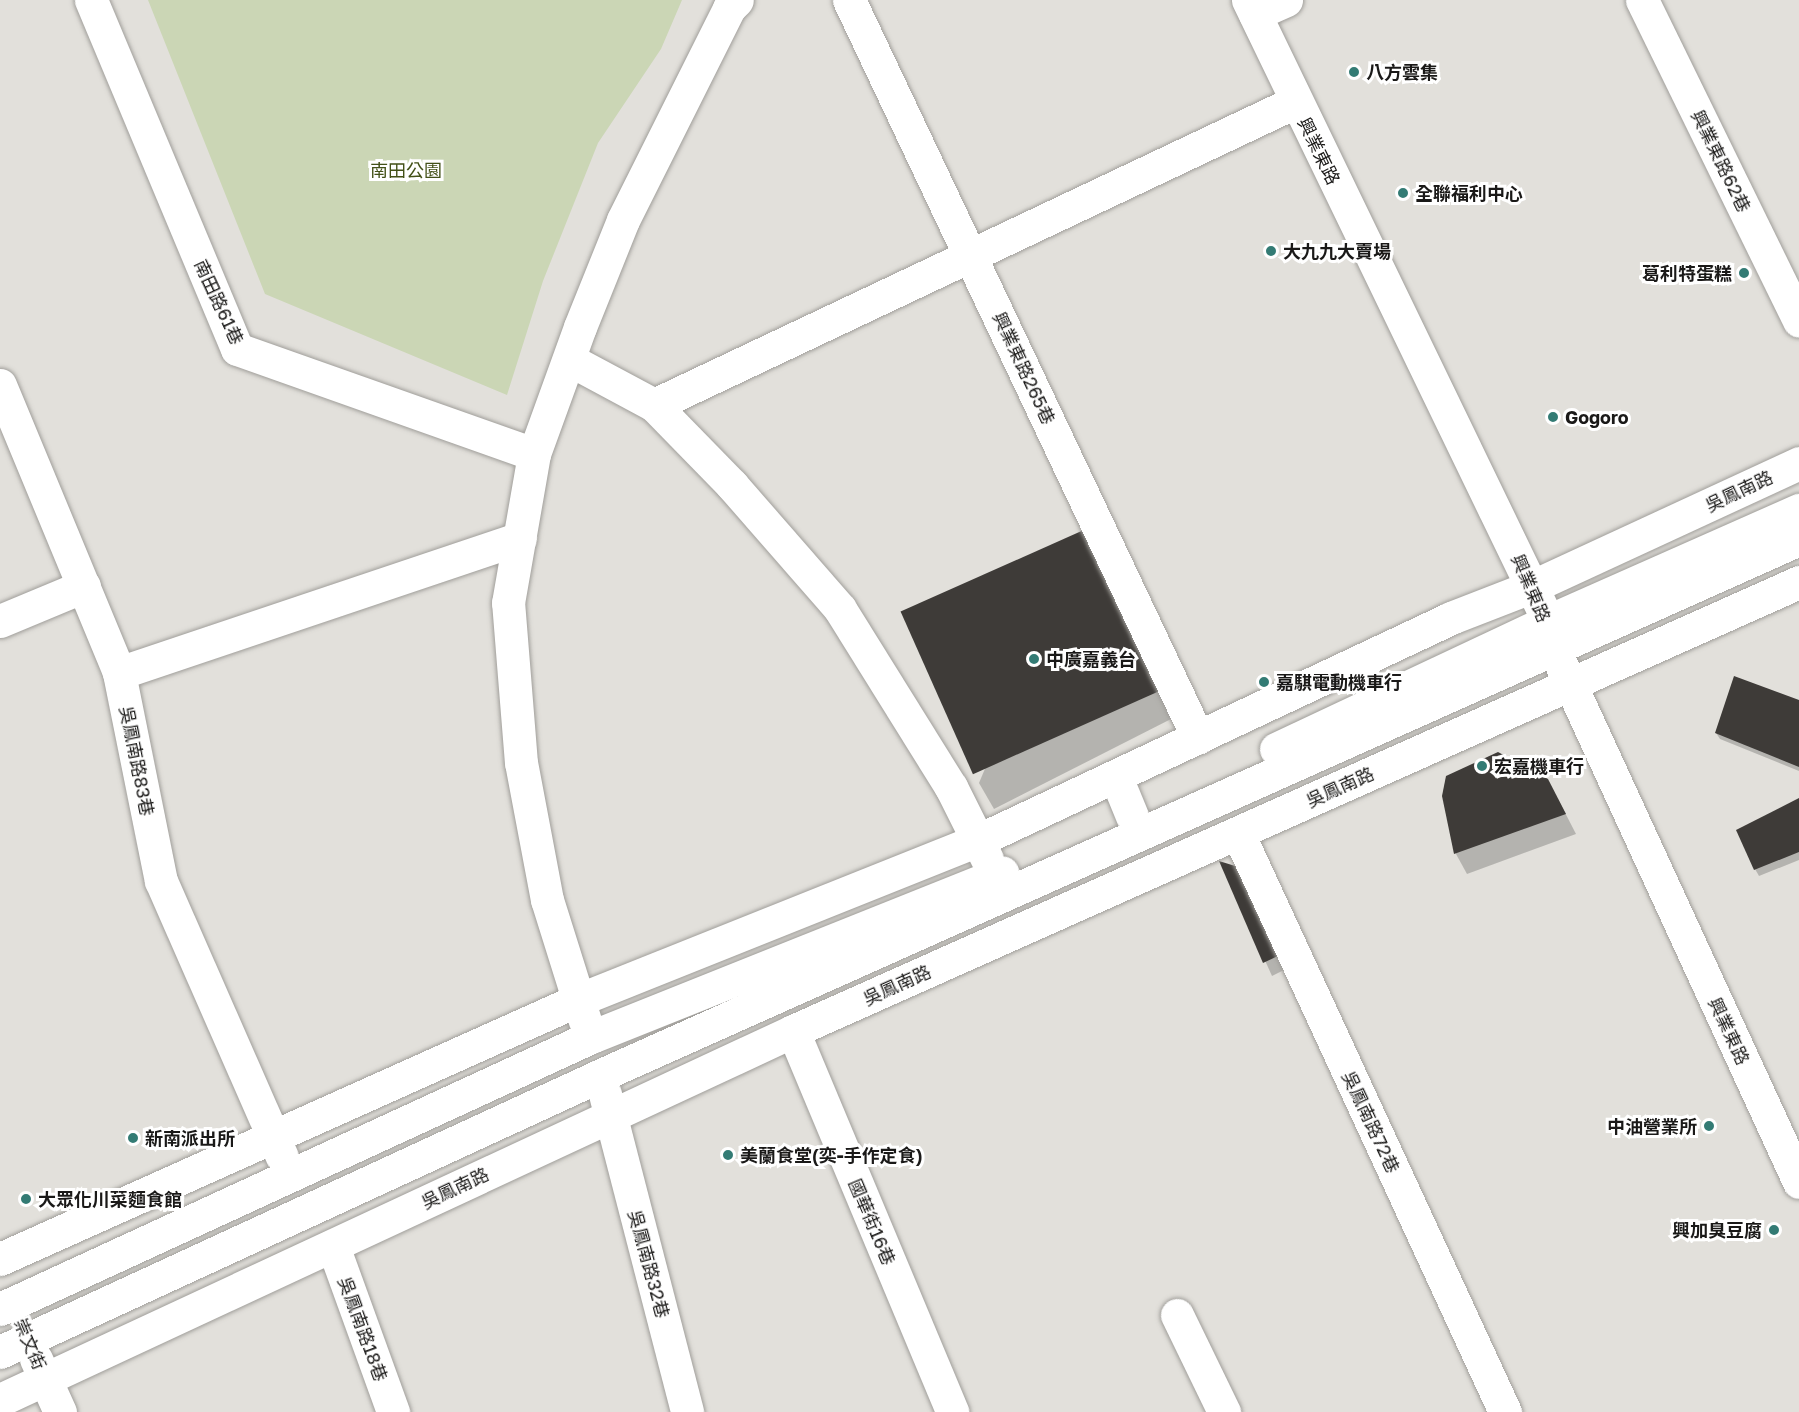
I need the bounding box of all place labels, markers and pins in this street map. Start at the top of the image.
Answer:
place label: 八方雲集 [1366,61,1438,83]
marker: 八方雲集 [1347,65,1361,79]
place label: 全聯福利中心 [1415,182,1523,204]
marker: 全聯福利中心 [1396,186,1410,200]
place label: 大九九大賣場 [1283,240,1391,262]
marker: 大九九大賣場 [1264,244,1278,258]
place label: 葛利特蛋糕 [1642,262,1732,284]
marker: 葛利特蛋糕 [1737,266,1751,280]
place label: Gogoro [1565,406,1628,428]
marker: Gogoro [1546,410,1560,424]
place label: 中廣嘉義台 [1046,648,1136,670]
marker: 中廣嘉義台 [1027,652,1041,666]
place label: 嘉騏電動機車行 [1276,671,1402,693]
marker: 嘉騏電動機車行 [1257,675,1271,689]
place label: 宏嘉機車行 [1494,755,1584,777]
marker: 宏嘉機車行 [1475,759,1489,773]
place label: 中油營業所 [1607,1115,1697,1137]
marker: 中油營業所 [1702,1119,1716,1133]
place label: 新南派出所 [145,1127,235,1149]
marker: 新南派出所 [126,1131,140,1145]
place label: 美蘭食堂(奕-手作定食) [740,1144,923,1166]
marker: 美蘭食堂(奕-手作定食) [721,1148,735,1162]
place label: 大眾化川菜麵食館 [38,1188,182,1210]
marker: 大眾化川菜麵食館 [19,1192,33,1206]
place label: 興加臭豆腐 [1672,1219,1762,1241]
marker: 興加臭豆腐 [1767,1223,1781,1237]

